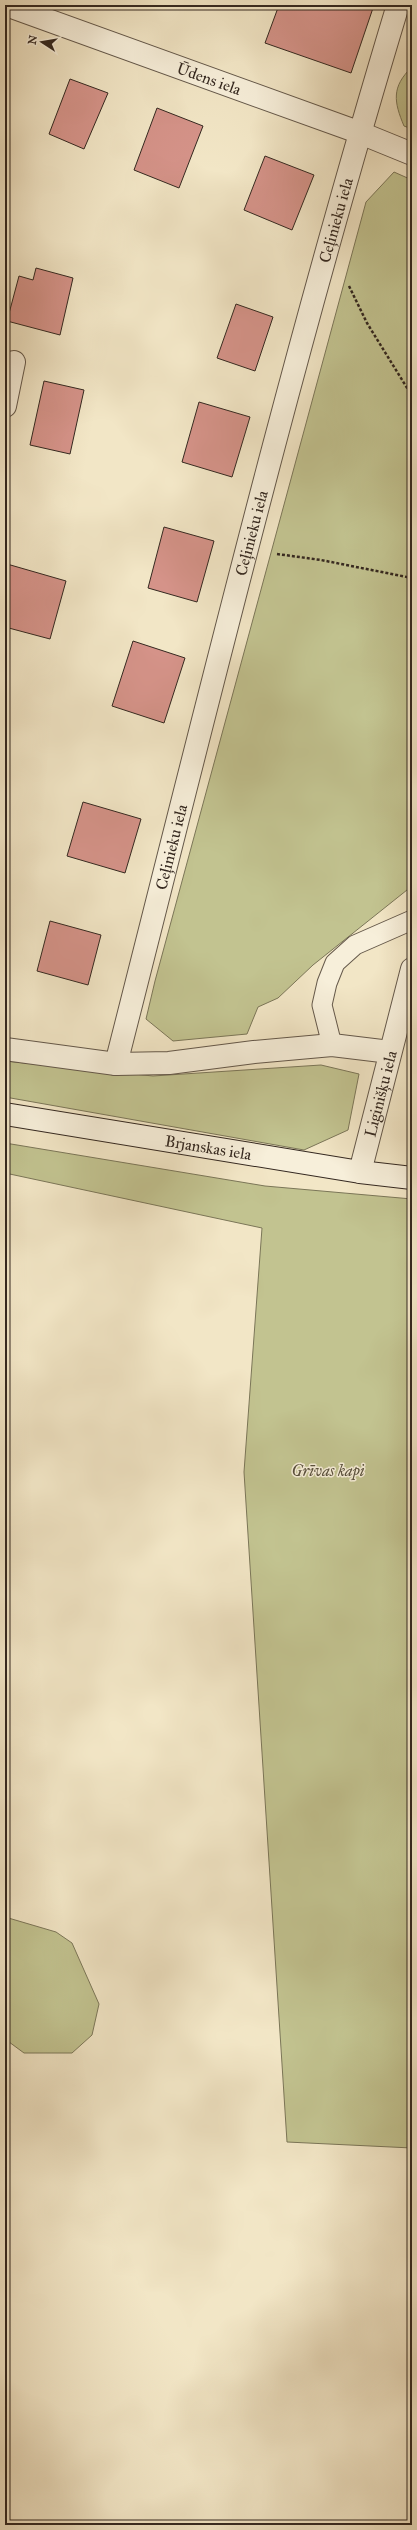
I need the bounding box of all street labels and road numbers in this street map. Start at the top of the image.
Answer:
street label: Ūdens iela [174,58,244,99]
street label: Ceļinieku iela [315,175,357,265]
street label: Ceļinieku iela [231,488,272,578]
street label: Ceļinieku iela [151,802,191,892]
street label: Liginišķu iela [360,1048,401,1139]
street label: Brjanskas iela [164,1131,253,1164]

